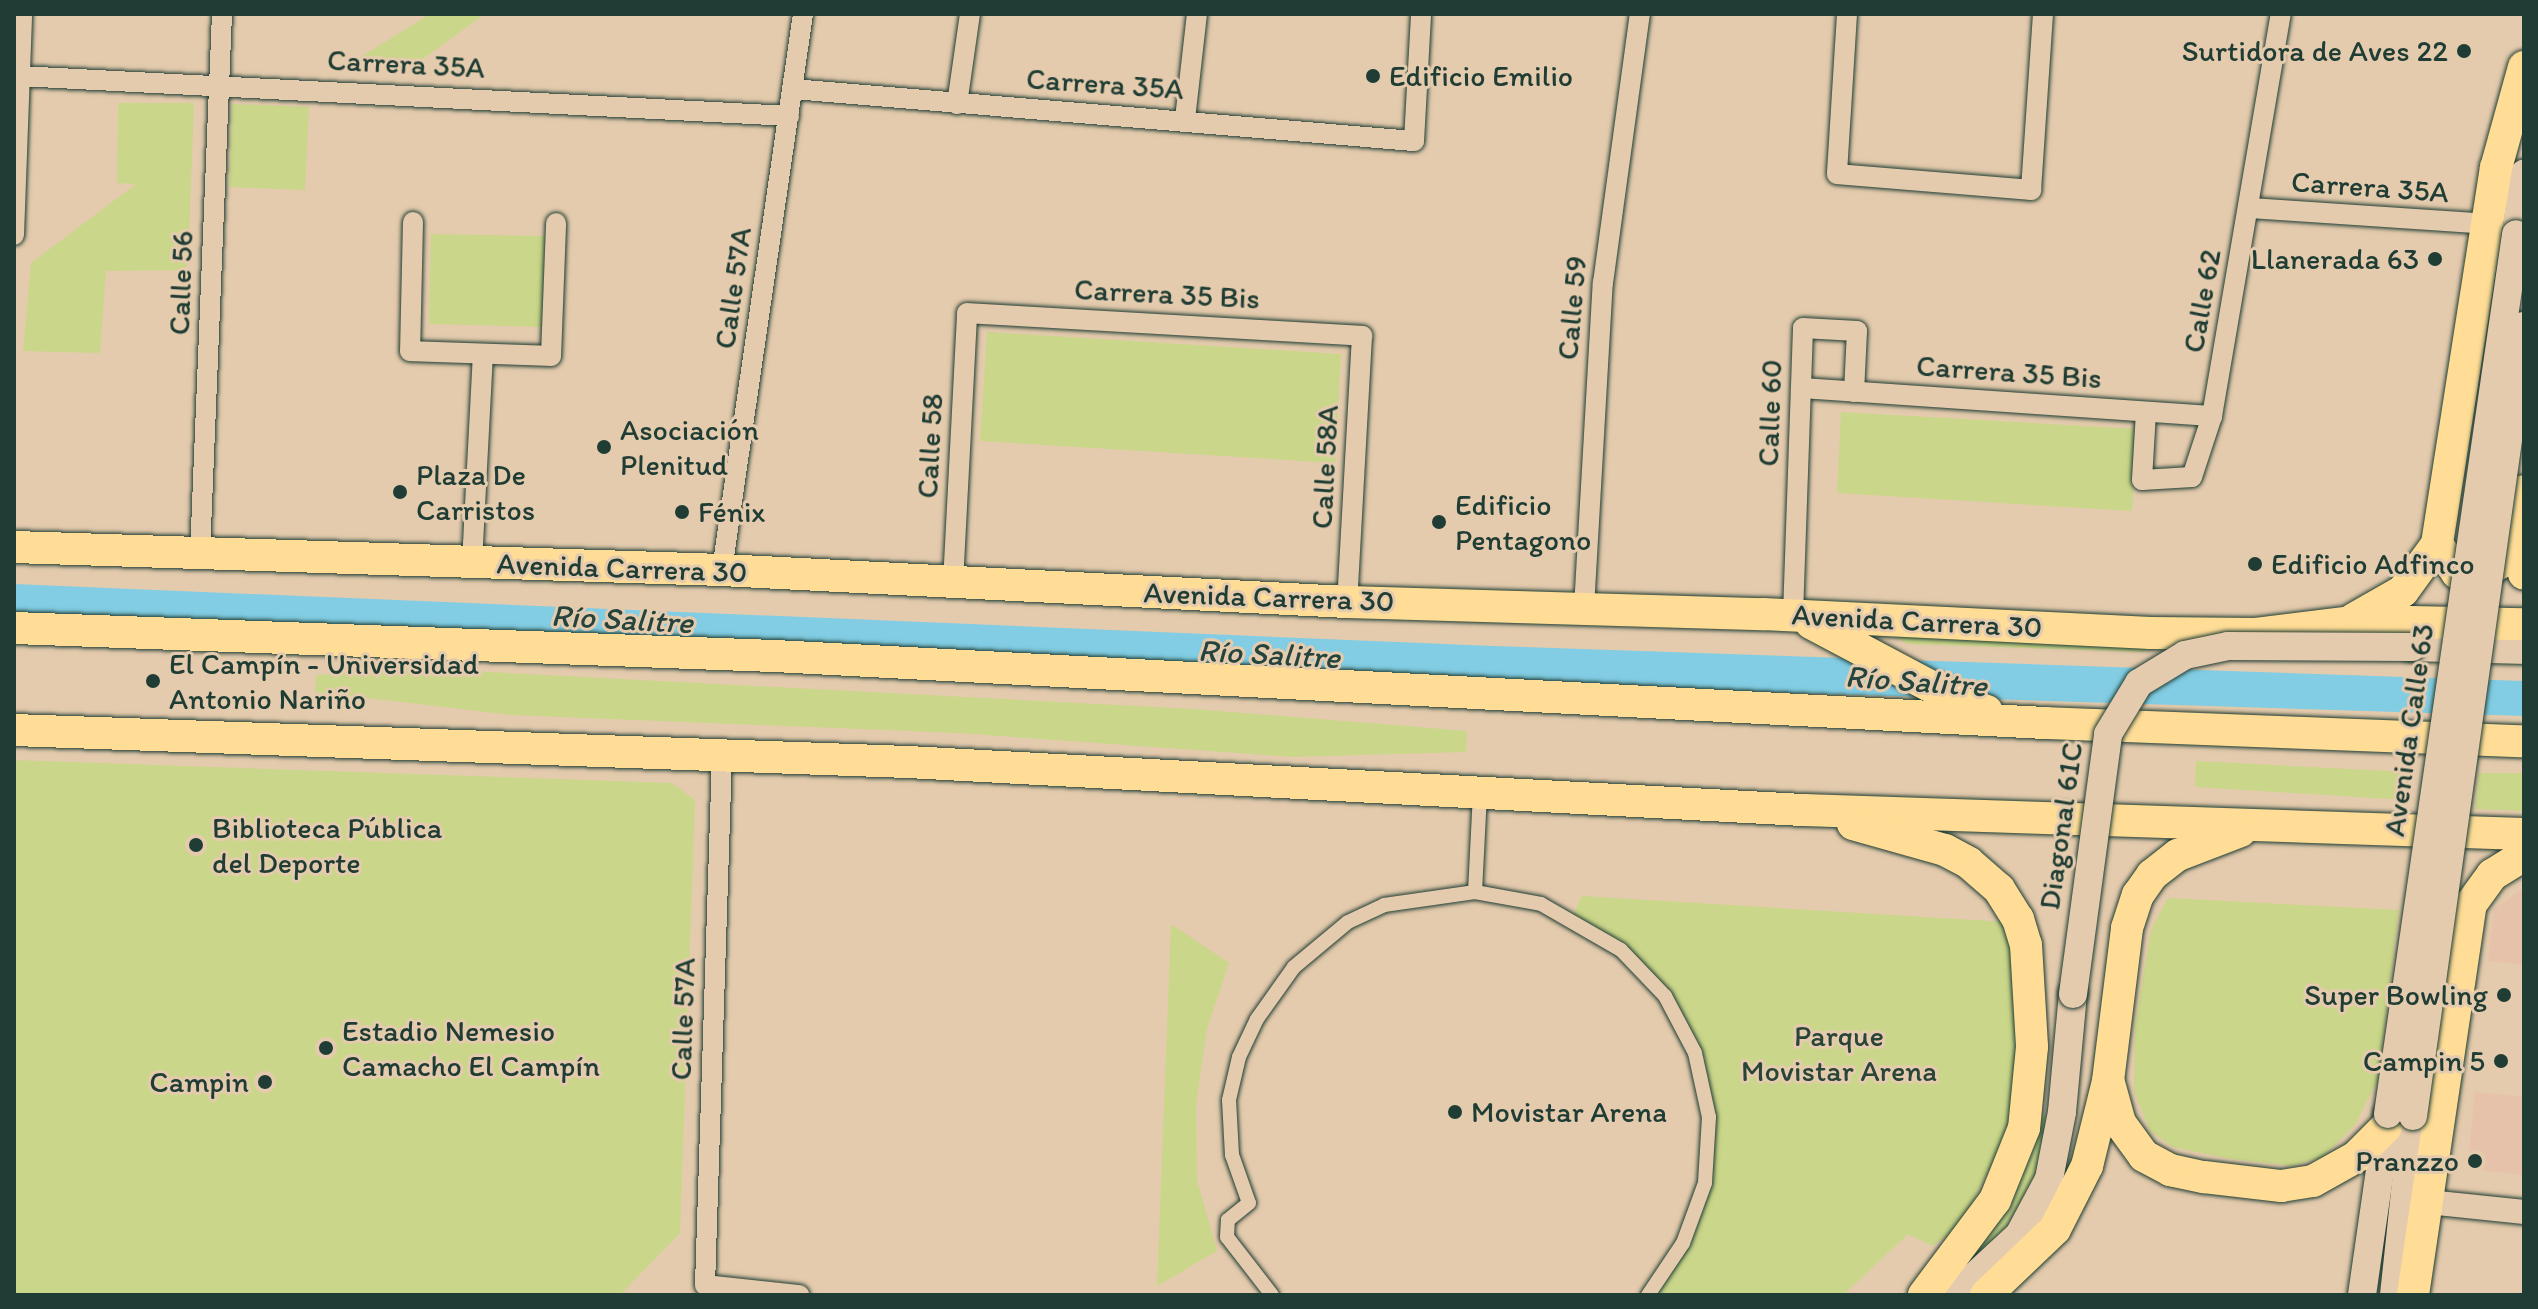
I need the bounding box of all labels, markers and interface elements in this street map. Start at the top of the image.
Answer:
place label: Surtidora de Aves 22 [2182,33,2448,69]
street label: Carrera 35A [326,42,486,86]
marker: Surtidora de Aves 22 [2455,42,2473,60]
place label: Edificio Emilio [1389,58,1573,94]
street label: Carrera 35A [1025,61,1185,107]
marker: Edificio Emilio [1364,67,1382,85]
street label: Carrera 35A [2290,164,2450,210]
street label: Calle 57A [707,225,759,351]
street label: Calle 56 [161,230,201,336]
place label: Llanerada 63 [2251,241,2419,277]
street label: Calle 62 [2175,246,2229,356]
marker: Llanerada 63 [2426,250,2444,268]
street label: Calle 59 [1550,254,1594,362]
street label: Carrera 35 Bis [1073,271,1261,317]
street label: Carrera 35 Bis [1915,348,2103,396]
street label: Calle 60 [1750,359,1790,467]
street label: Calle 58 [909,393,951,499]
street label: Calle 58A [1304,404,1346,530]
place label: Asociación Plenitud [620,412,759,482]
marker: Asociación Plenitud [595,438,613,456]
place label: Plaza De Carristos [416,457,535,528]
marker: Plaza De Carristos [391,483,409,501]
place label: Edificio Pentagono [1455,487,1591,558]
place label: Fénix [698,494,766,530]
marker: Fénix [673,503,691,521]
marker: Edificio Pentagono [1430,513,1448,531]
street label: Avenida Carrera 30 [496,546,748,590]
place label: Edificio Adfinco [2271,546,2474,582]
marker: Edificio Adfinco [2246,555,2264,573]
street label: Avenida Carrera 30 [1143,575,1395,619]
water label: Río Salitre [550,596,694,642]
street label: Avenida Carrera 30 [1791,596,2043,646]
street label: Avenida Calle 63 [2376,621,2442,839]
water label: Río Salitre [1197,631,1341,677]
place label: El Campín - Universidad Antonio Nariño [169,646,479,716]
water label: Río Salitre [1843,657,1989,705]
marker: El Campín - Universidad Antonio Nariño [144,672,162,690]
street label: Diagonal 61C [2031,740,2091,912]
place label: Biblioteca Pública del Deporte [212,810,442,880]
marker: Biblioteca Pública del Deporte [187,836,205,854]
street label: Calle 57A [663,957,703,1081]
place label: Super Bowling [2303,977,2488,1013]
marker: Super Bowling [2495,986,2513,1004]
place label: Estadio Nemesio Camacho El Campín [342,1013,600,1084]
park label: Parque Movistar Arena [1741,1018,1937,1088]
marker: Estadio Nemesio Camacho El Campín [317,1039,335,1057]
place label: Campin 5 [2363,1043,2485,1079]
marker: Campin 5 [2492,1052,2510,1070]
place label: Campin [149,1064,249,1100]
marker: Campin [256,1073,274,1091]
place label: Movistar Arena [1471,1094,1667,1130]
marker: Movistar Arena [1446,1103,1464,1121]
place label: Pranzzo [2355,1143,2459,1179]
marker: Pranzzo [2466,1152,2484,1170]

